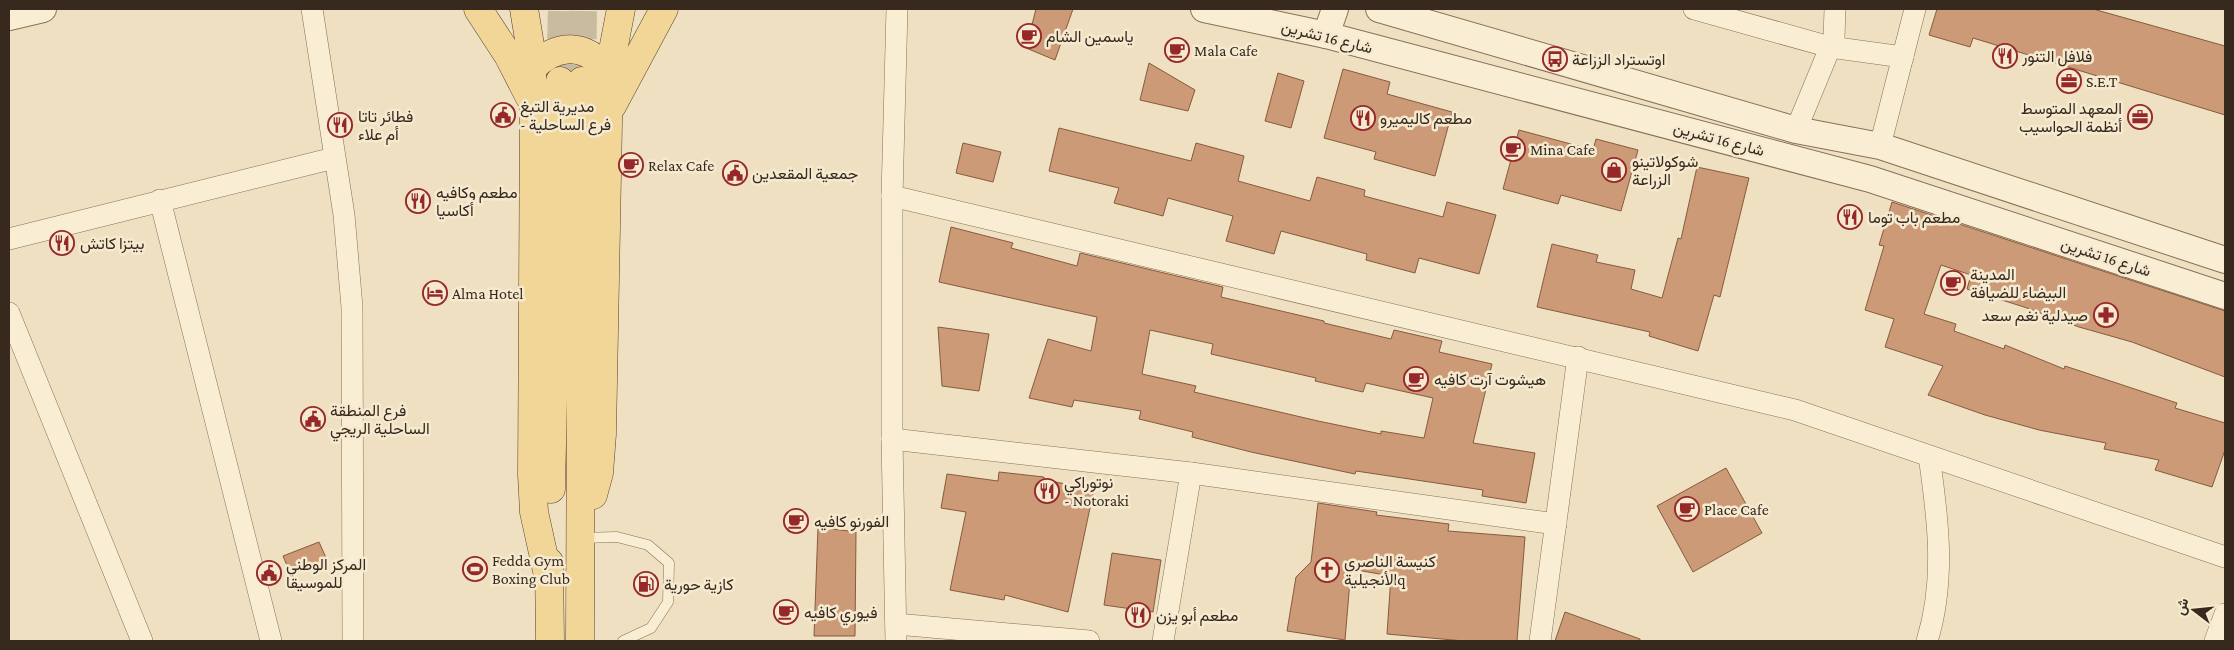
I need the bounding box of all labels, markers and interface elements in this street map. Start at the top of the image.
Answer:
street label: شارع 16 تشرين [1279,17,1374,59]
cafe icon: ياسمين الشام [1016,23,1042,49]
place label: ياسمين الشام [1046,28,1133,47]
cafe icon: Mala Cafe [1164,37,1190,63]
place label: Mala Cafe [1194,42,1258,59]
restaurant icon: فلافل التنور [1992,43,2018,69]
bus stop icon: اوتستراد الزراعة [1542,46,1568,72]
place label: فلافل التنور [2021,48,2092,67]
place label: اوتستراد الزراعة [1572,51,1665,70]
office icon: S.E.T [2056,68,2082,94]
place label: S.E.T [2086,73,2118,90]
place label: مديرية التبغ - فرع الساحلية [520,98,611,136]
place label: المعهد المتوسط أنظمة الحواسيب [2019,100,2122,137]
public building icon: مديرية التبغ - فرع الساحلية [490,102,516,128]
office icon: المعهد المتوسط أنظمة الحواسيب [2127,104,2153,130]
restaurant icon: مطعم كاليميرو [1350,105,1376,131]
place label: فطائر تاتا أم علاء [358,108,413,145]
place label: مطعم كاليميرو [1380,110,1472,129]
restaurant icon: فطائر تاتا أم علاء [327,112,353,138]
street label: شارع 16 تشرين [1671,119,1766,162]
cafe icon: Mina Cafe [1500,136,1526,162]
place label: Mina Cafe [1530,141,1595,158]
cafe icon: Relax Cafe [618,152,644,178]
place label: شوكولاتينو الزراعة [1632,153,1698,190]
place label: Relax Cafe [648,157,714,174]
shop icon: شوكولاتينو الزراعة [1601,157,1627,183]
public building icon: جمعية المقعدين [722,160,748,186]
place label: جمعية المقعدين [752,165,859,184]
place label: مطعم وكافيه أكاسيا [436,184,517,220]
restaurant icon: مطعم وكافيه أكاسيا [405,188,431,214]
restaurant icon: مطعم باب توما [1837,204,1863,230]
place label: مطعم باب توما [1868,209,1960,228]
restaurant icon: بيتزا كاتش [49,230,75,256]
place label: بيتزا كاتش [80,235,144,254]
street label: شارع 16 تشرين [2058,235,2153,282]
place label: المدينة البيضاء للضيافة [1970,266,2066,302]
cafe icon: المدينة البيضاء للضيافة [1940,270,1966,296]
hotel icon: Alma Hotel [422,280,448,306]
place label: Alma Hotel [452,285,523,302]
pharmacy icon: صيدلية نغم سعد [2093,302,2119,328]
place label: صيدلية نغم سعد [1981,307,2088,326]
cafe icon: هيشوت آرت كافيه [1403,366,1429,392]
place label: هيشوت آرت كافيه [1434,371,1546,390]
place label: فرع المنطقة الساحلية الريجي [330,402,430,442]
public building icon: فرع المنطقة الساحلية الريجي [300,406,326,432]
place label: نوتوراكي - Notoraki [1064,474,1129,509]
restaurant icon: نوتوراكي - Notoraki [1034,478,1060,504]
cafe icon: Place Cafe [1674,496,1700,522]
place label: Place Cafe [1704,501,1769,518]
cafe icon: الفورنو كافيه [783,508,809,534]
place label: الفورنو كافيه [814,513,889,532]
place label: Fedda Gym Boxing Club [492,552,570,588]
place label: كنيسة الناصري الأنجيليةq [1344,553,1436,589]
place label: المركز الوطني للموسيقا [286,556,366,593]
sports icon: Fedda Gym Boxing Club [462,556,488,582]
church icon: كنيسة الناصري الأنجيليةq [1314,557,1340,583]
public building icon: المركز الوطني للموسيقا [256,560,282,586]
fuel station icon: كازية حورية [633,571,659,597]
place label: كازية حورية [664,576,734,595]
north arrow [2169,585,2219,635]
text: ش [2171,596,2193,617]
cafe icon: فيوري كافيه [773,599,799,625]
restaurant icon: مطعم أبو يزن [1125,602,1151,628]
place label: فيوري كافيه [804,604,878,626]
place label: مطعم أبو يزن [1156,607,1238,626]

